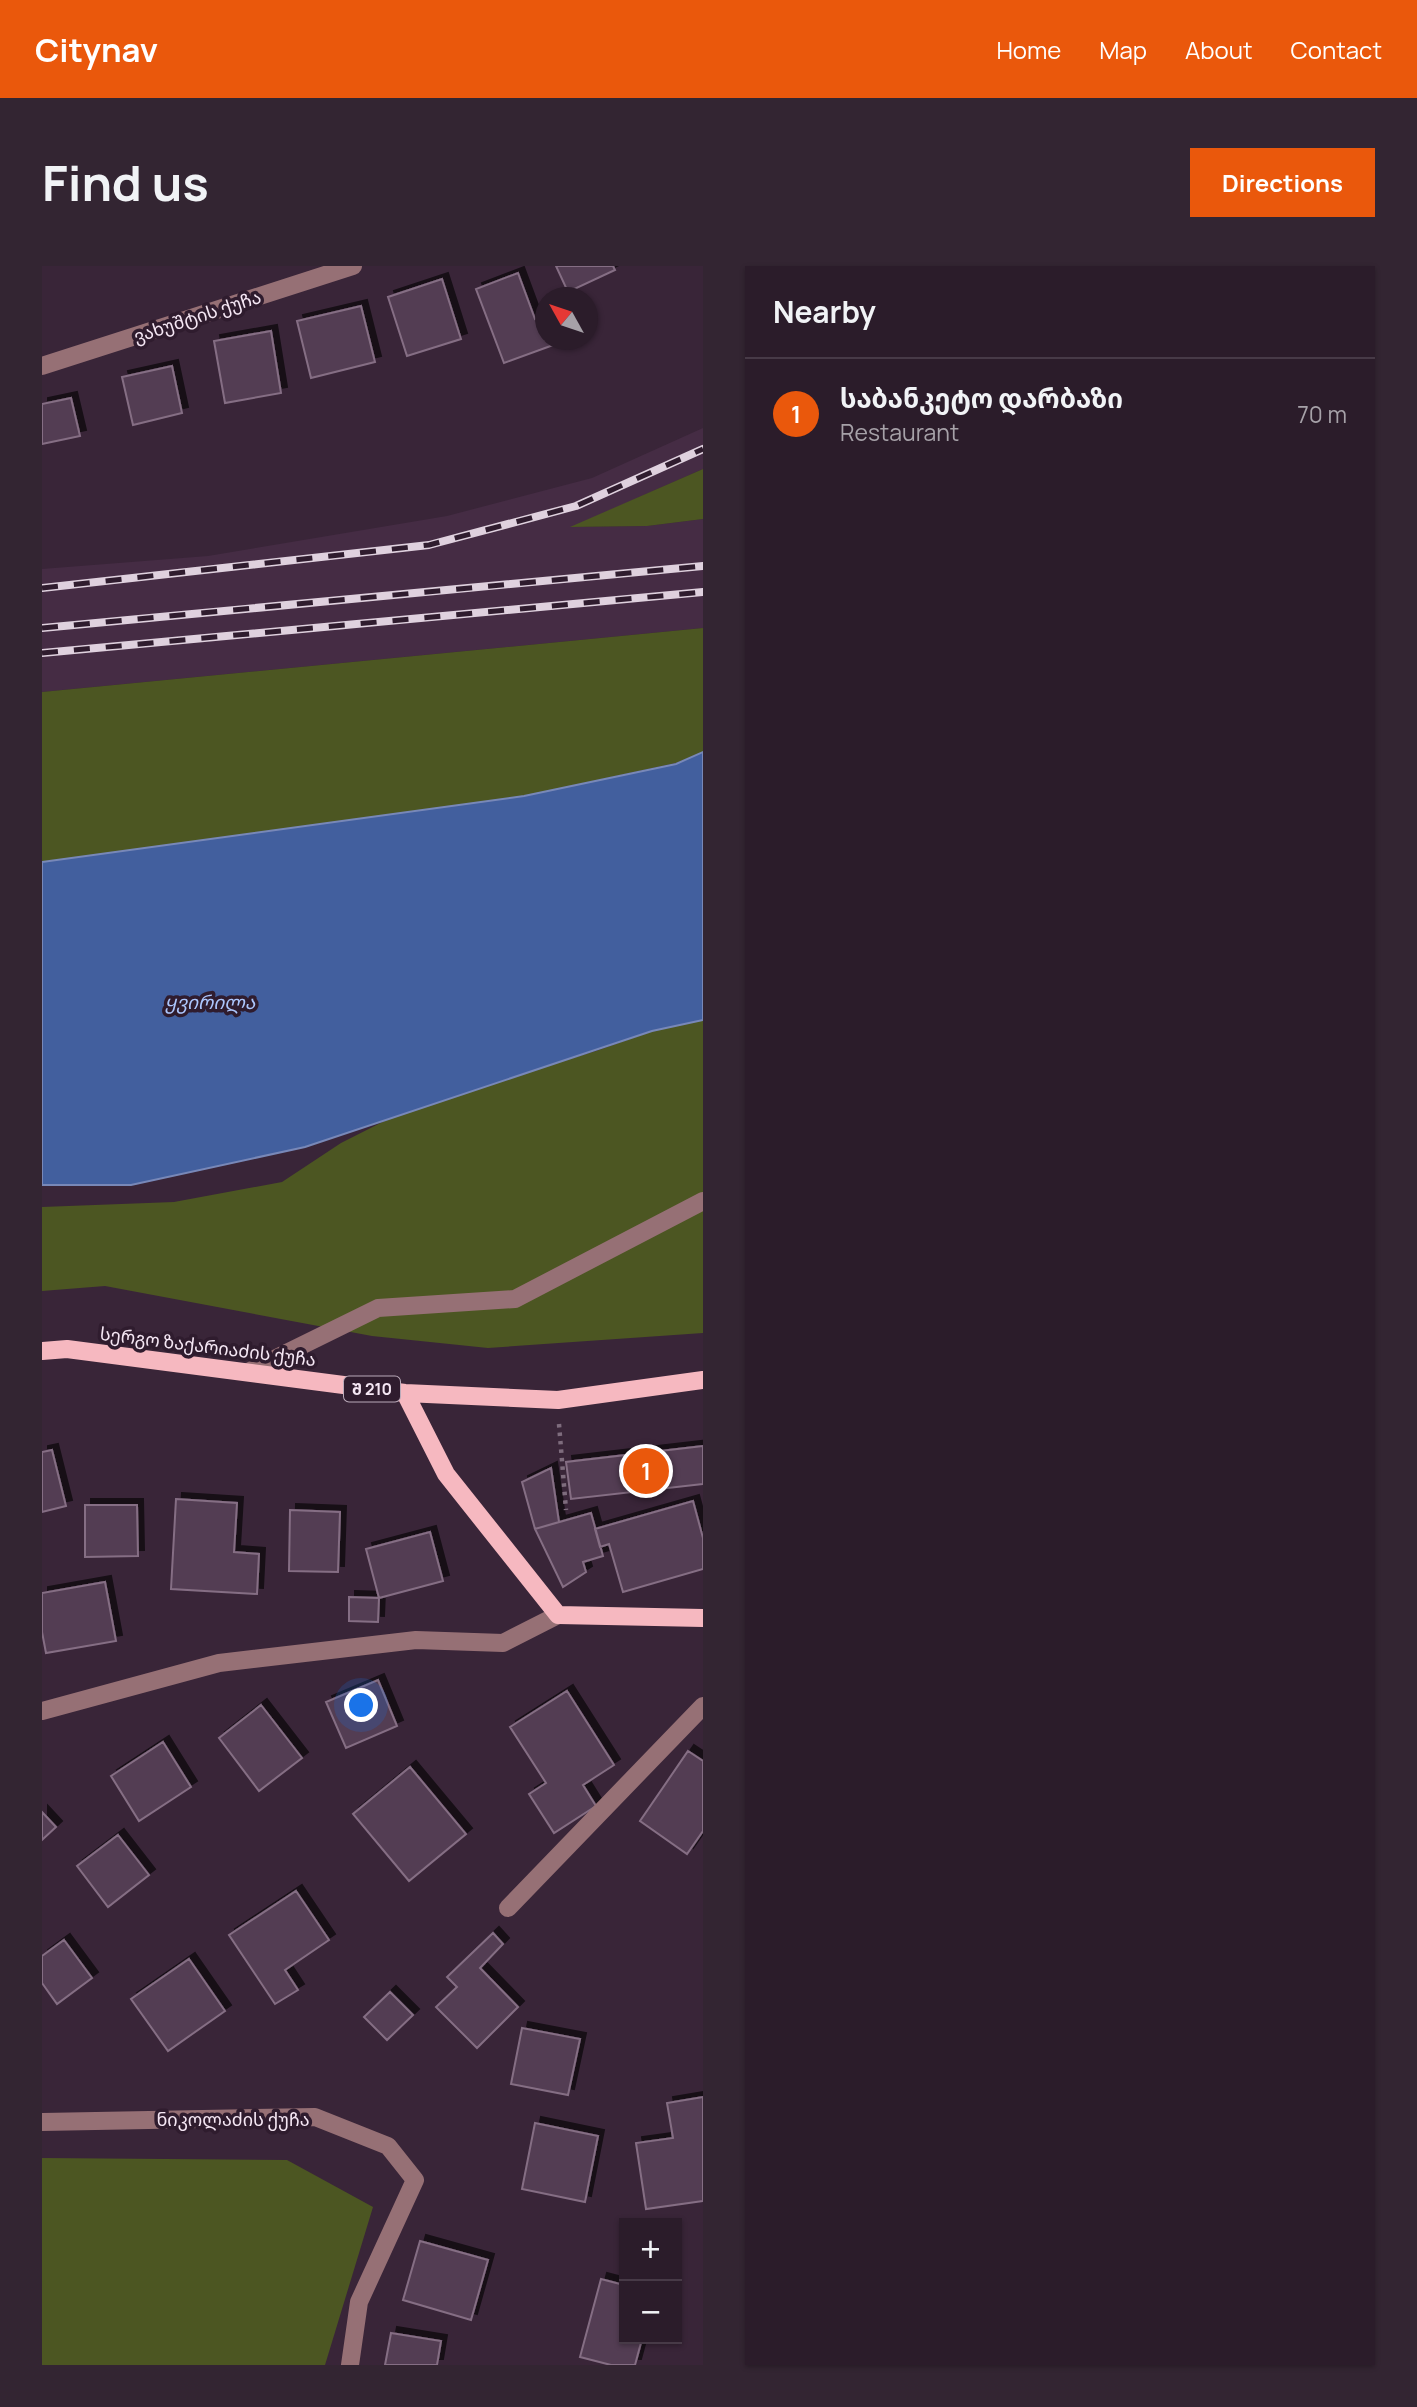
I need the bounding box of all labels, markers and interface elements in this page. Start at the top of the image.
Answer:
text: Citynav [35,27,158,72]
text: Home [996,33,1061,66]
text: Map [1099,33,1147,66]
text: About [1185,33,1253,66]
text: Contact [1291,33,1382,66]
button: Directions [1190,148,1375,217]
text: Find us [42,149,209,216]
street label: ვახუშტის ქუჩა [130,284,264,348]
north arrow [535,287,598,350]
text: Nearby [773,291,876,332]
text: საბანკეტო დარბაზი [840,380,1123,416]
text: 1 [791,398,801,430]
text: 70 m [1297,398,1347,430]
text: Restaurant [840,416,959,448]
water label: ყვირილა [165,989,256,1015]
street label: სერგო ზაქარიაძის ქუჩა [99,1321,317,1371]
road number: შ 210 [344,1376,400,1401]
pin: 1 [623,1445,669,1497]
your location [344,1688,378,1722]
street label: ნიკოლაძის ქუჩა [156,2107,310,2131]
map controls [619,2218,682,2344]
button: + [619,2218,682,2281]
button: − [619,2281,682,2344]

